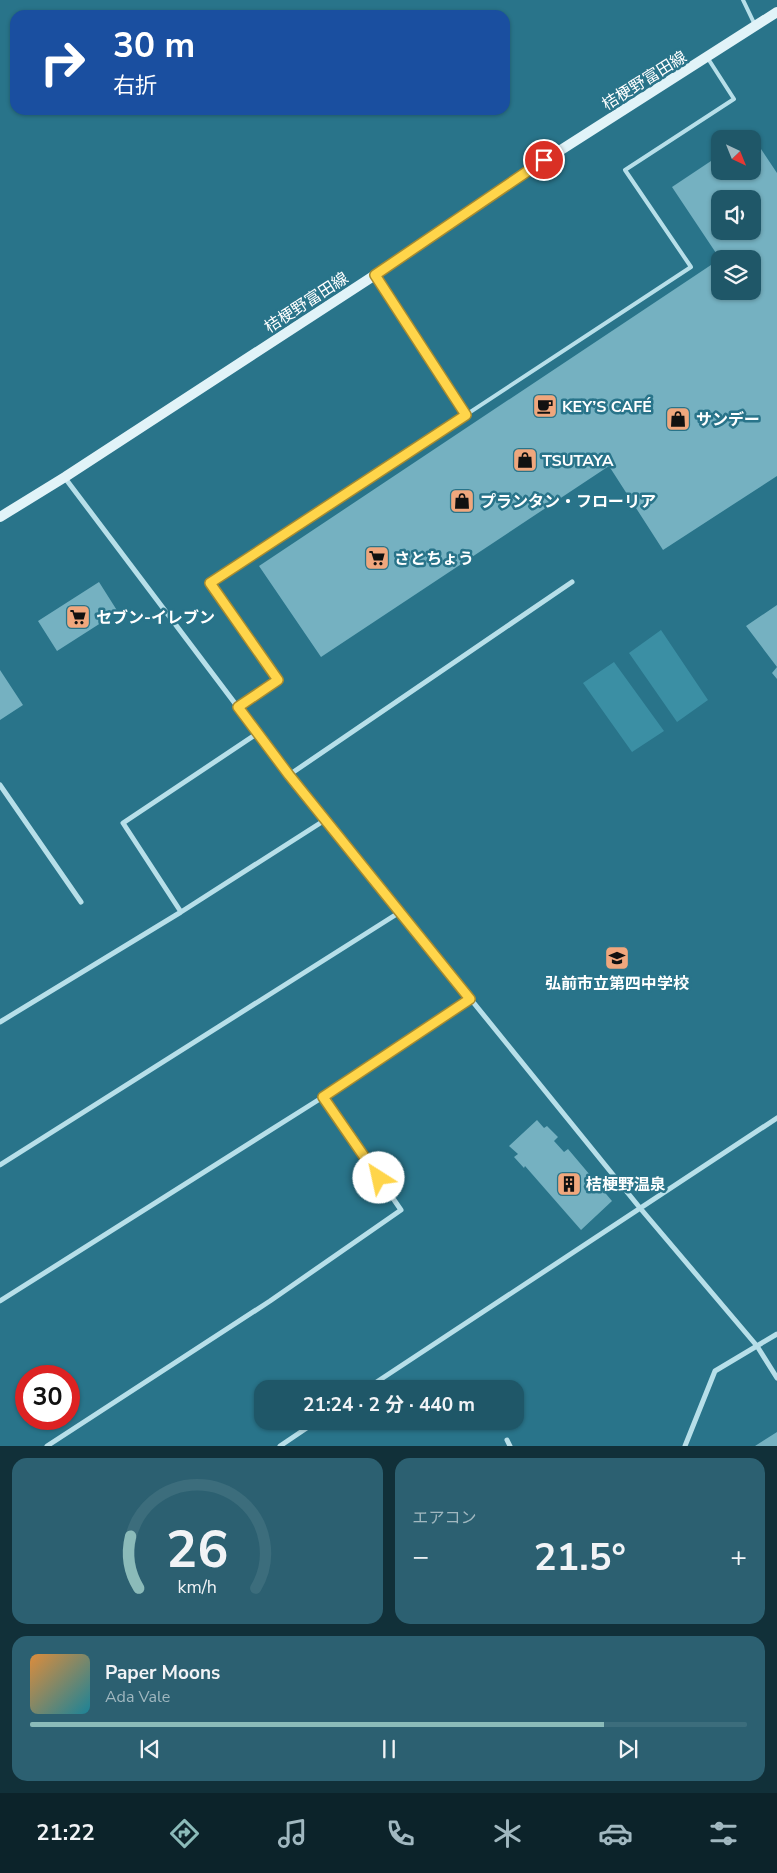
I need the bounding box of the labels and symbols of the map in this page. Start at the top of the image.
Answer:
street label: 桔梗野富田線 [598,46,691,116]
north arrow [711,130,761,180]
pin [523,139,565,181]
street label: 桔梗野富田線 [260,267,353,338]
cafe icon: KEY’S CAFÉ [532,393,558,419]
place label: KEY’S CAFÉ [562,396,652,418]
shop icon: サンデー [665,406,691,432]
place label: サンデー [696,409,760,431]
shop icon: TSUTAYA [512,447,538,473]
place label: TSUTAYA [542,450,614,472]
shop icon: プランタン・フローリア [449,488,475,514]
place label: プランタン・フローリア [480,491,656,513]
supermarket icon: さとちょう [364,545,390,571]
place label: さとちょう [394,548,474,570]
supermarket icon: セブン-イレブン [65,604,91,630]
place label: セブン-イレブン [96,607,215,629]
school or university icon: 弘前市立第四中学校 [604,945,630,971]
place label: 弘前市立第四中学校 [545,973,689,995]
position arrow [352,1151,404,1203]
building icon: 桔梗野温泉 [556,1171,582,1197]
place label: 桔梗野温泉 [586,1174,666,1196]
speed limit sign: 30 [15,1365,80,1430]

